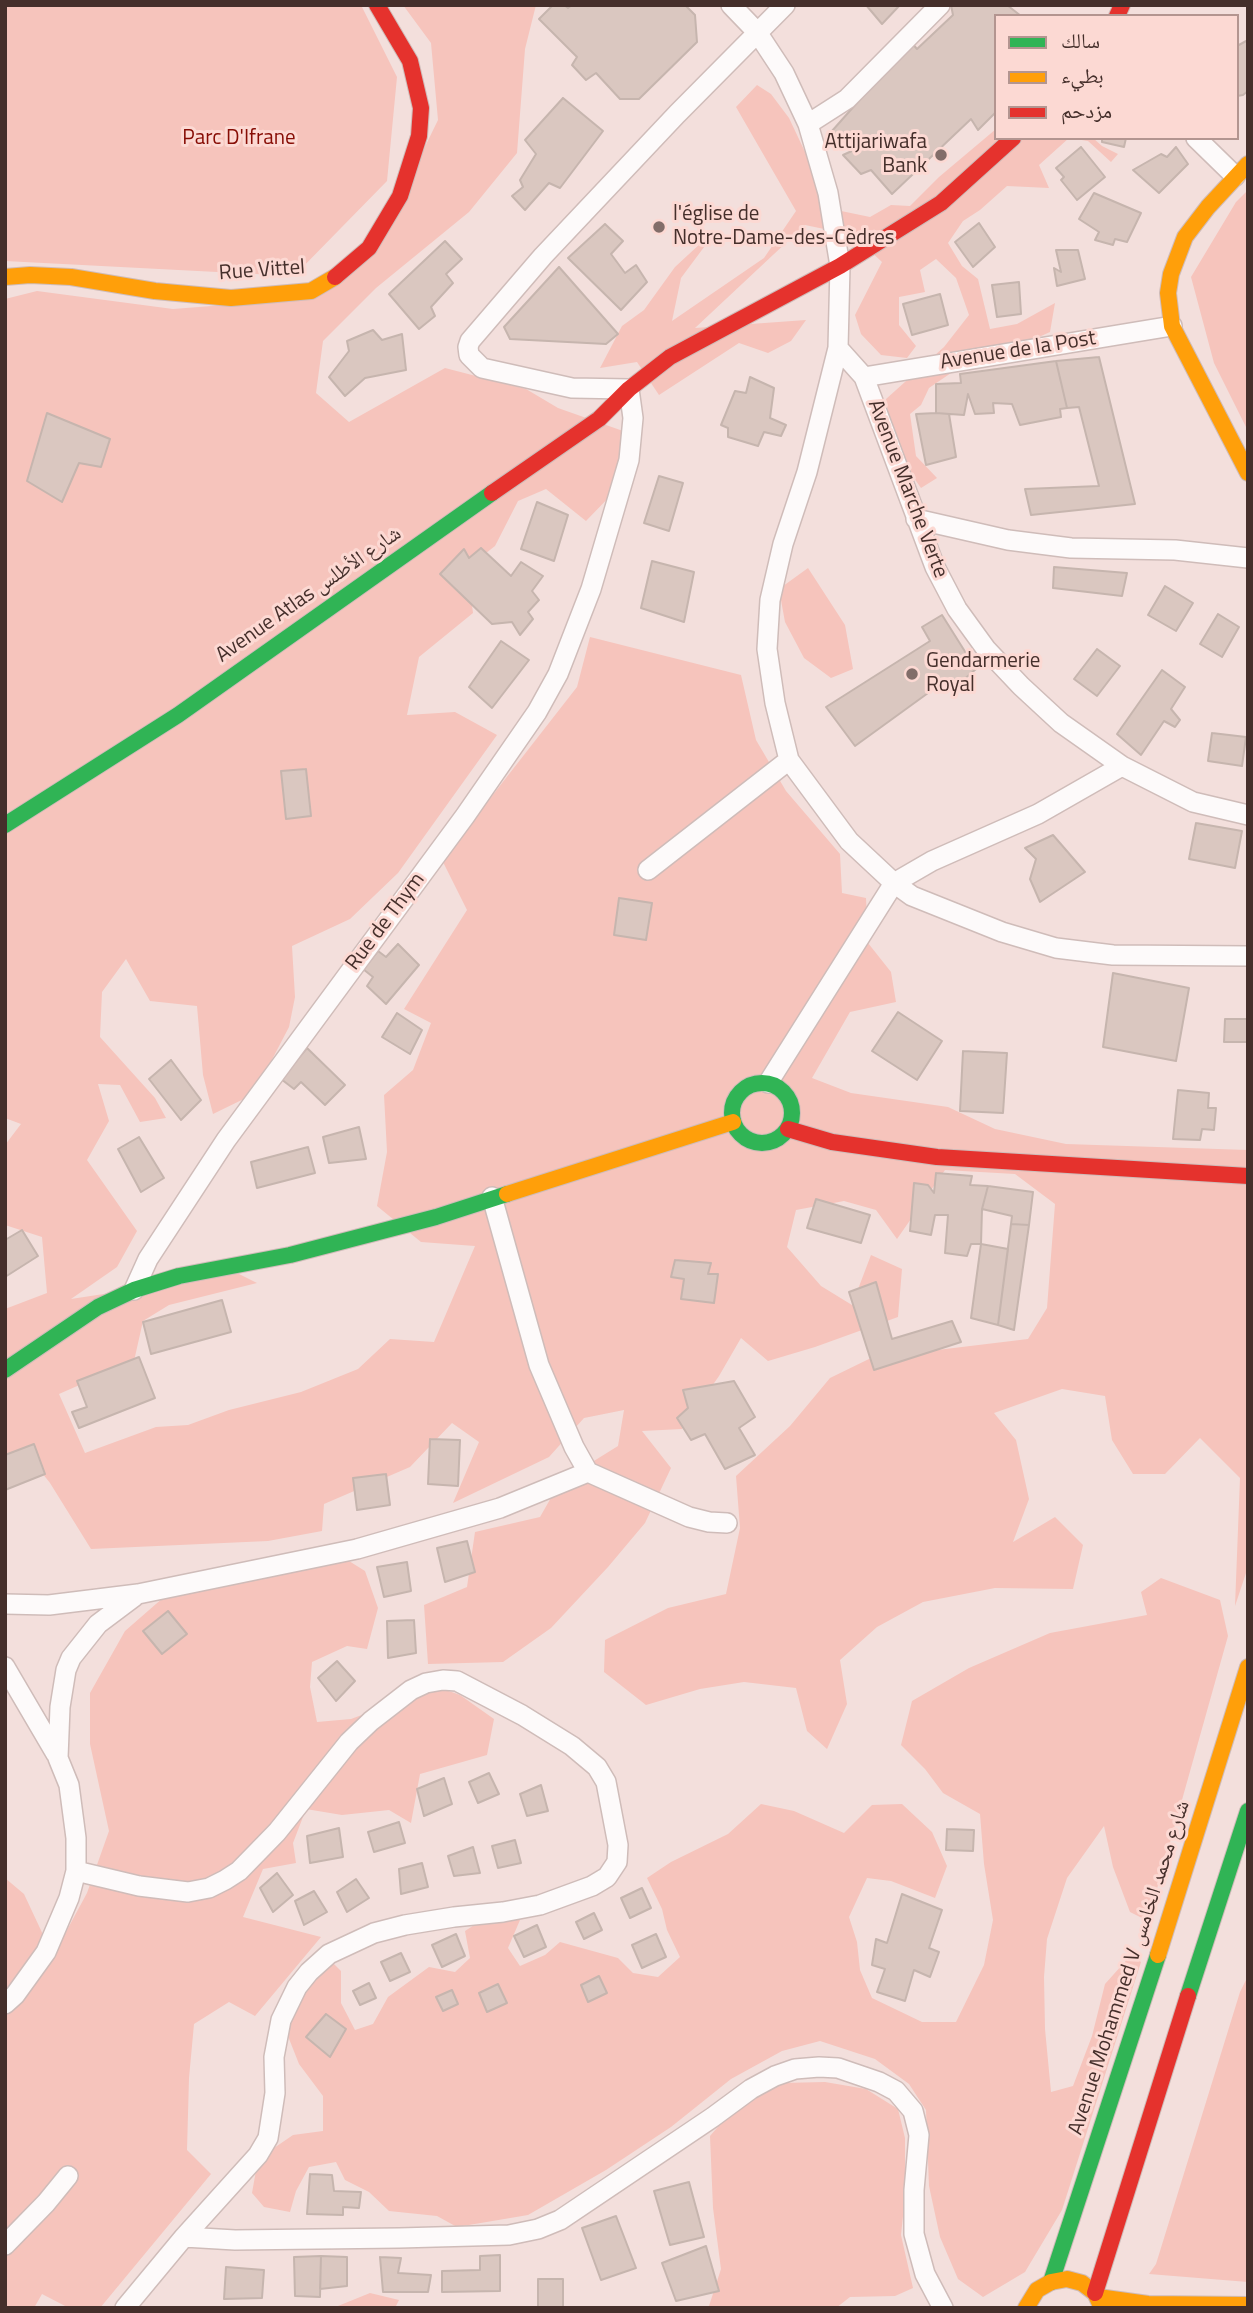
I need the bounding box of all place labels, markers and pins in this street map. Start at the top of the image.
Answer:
place label: Attijariwafa Bank [825,130,927,180]
marker: Attijariwafa Bank [933,147,949,163]
place label: l'église de Notre-Dame-des-Cèdres [673,202,895,252]
marker: l'église de Notre-Dame-des-Cèdres [651,219,667,235]
place label: Gendarmerie Royal [926,649,1040,699]
marker: Gendarmerie Royal [904,666,920,682]

